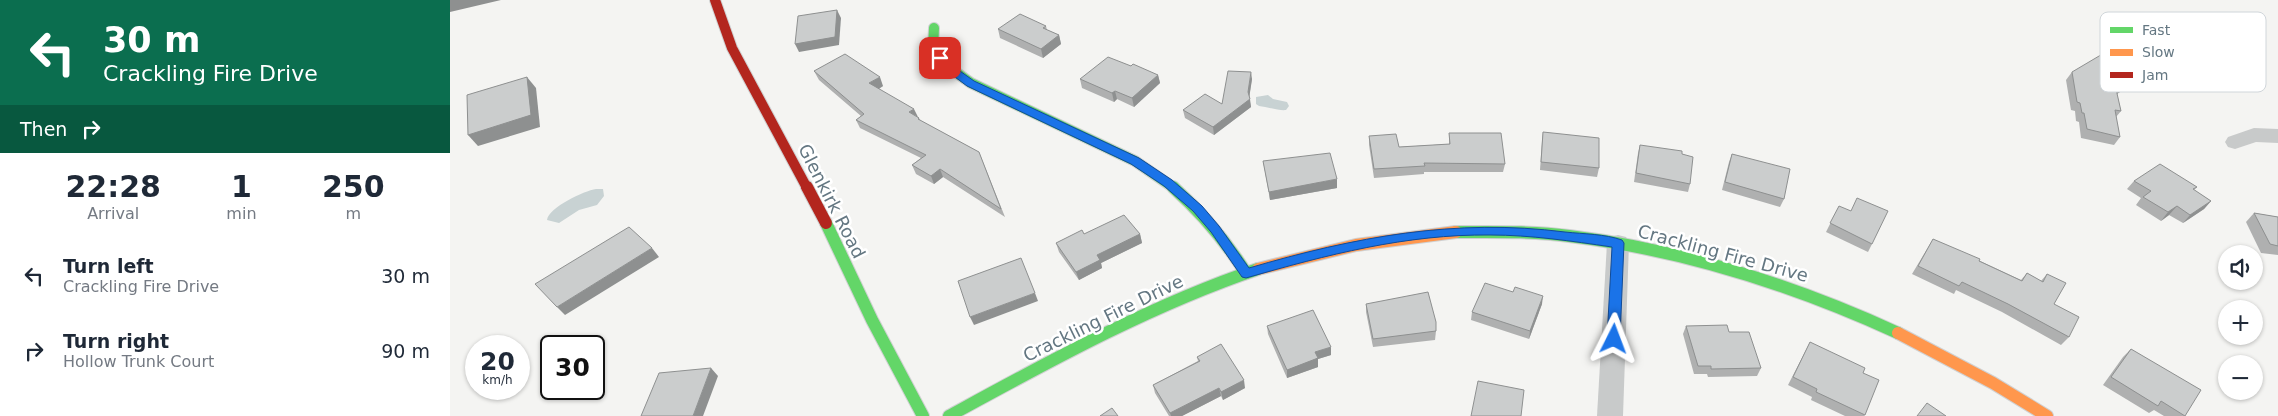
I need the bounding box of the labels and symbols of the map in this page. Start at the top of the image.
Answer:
legend [2100,12,2266,92]
text: Fast [2142,22,2171,38]
pin [919,37,961,79]
text: Slow [2142,44,2175,60]
text: Jam [2141,67,2168,83]
street label: Glenkirk Road [794,140,870,262]
street label: Crackling Fire Drive [1635,220,1811,286]
street label: Crackling Fire Drive [1019,270,1187,366]
position arrow [1587,312,1639,364]
speed limit sign: 30 [540,335,605,400]

